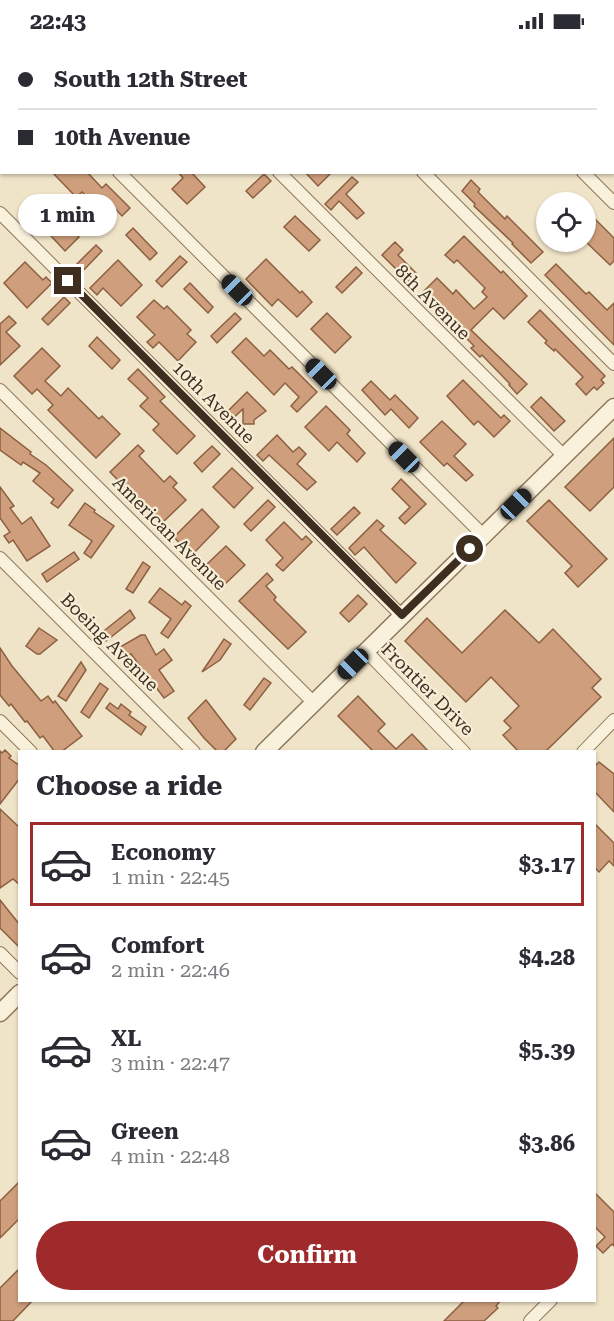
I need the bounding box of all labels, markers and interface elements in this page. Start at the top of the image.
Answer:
text: 22:43 [30,9,86,34]
text: South 12th Street [54,67,248,92]
text: 10th Avenue [54,125,191,150]
map controls [536,192,596,252]
button: locate [536,192,596,252]
callout: 1 min [19,194,118,236]
text: 1 min [40,203,95,227]
street label: 8th Avenue [391,260,475,344]
route end [54,267,81,294]
car [218,271,256,309]
car [302,355,340,393]
street label: 10th Avenue [169,357,260,448]
car [385,438,423,476]
street label: American Avenue [109,472,231,594]
car [497,485,535,523]
route start [456,535,483,562]
street label: Boeing Avenue [57,589,163,695]
street label: Frontier Drive [378,639,479,740]
car [334,645,372,683]
text: Choose a ride [36,770,222,802]
icon: car [39,837,93,891]
text: Economy [111,840,215,865]
text: $3.17 [519,852,575,877]
text: 1 min · 22:45 [111,865,230,889]
icon: car [39,930,93,984]
text: Comfort [111,933,204,958]
text: $4.28 [519,945,575,970]
text: 2 min · 22:46 [111,958,230,982]
icon: car [39,1023,93,1077]
text: XL [111,1026,141,1051]
text: $5.39 [519,1038,575,1063]
text: 3 min · 22:47 [111,1051,230,1075]
icon: car [39,1116,93,1170]
text: Green [111,1119,179,1144]
text: $3.86 [519,1131,575,1156]
text: 4 min · 22:48 [111,1144,230,1168]
button: Confirm [36,1221,578,1290]

